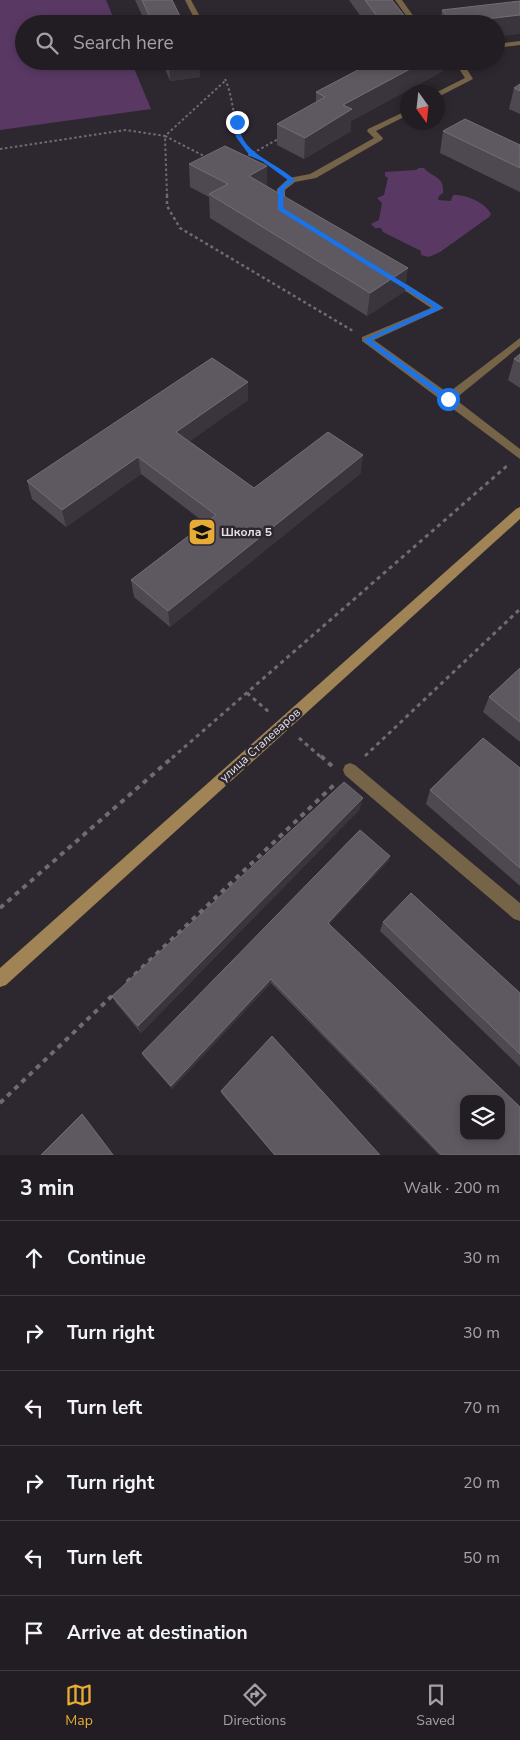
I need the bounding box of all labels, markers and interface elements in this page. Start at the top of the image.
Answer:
search box [15,15,505,70]
icon: search [33,29,61,57]
text: Search here [73,30,174,56]
north arrow [400,85,445,130]
route end [226,111,249,134]
route start [437,388,460,411]
school or university icon: Школа 5 [187,517,217,547]
place label: Школа 5 [221,524,272,540]
street label: улица Сталеваров [216,704,304,786]
map controls [460,1095,505,1140]
button: layers [460,1095,505,1140]
text: 3 min [20,1174,74,1202]
text: Walk · 200 m [404,1177,500,1199]
icon: ahead [20,1244,48,1272]
text: Continue [67,1245,146,1271]
text: 30 m [463,1247,500,1269]
icon: right [20,1319,48,1347]
text: Turn right [67,1320,154,1346]
text: 30 m [463,1322,500,1344]
icon: left [20,1394,48,1422]
text: Turn left [67,1395,142,1421]
text: 70 m [463,1397,500,1419]
icon: right [20,1469,48,1497]
text: Turn right [67,1470,154,1496]
text: 20 m [463,1472,500,1494]
icon: left [20,1544,48,1572]
text: Turn left [67,1545,142,1571]
text: 50 m [463,1547,500,1569]
icon: arrive [20,1619,48,1647]
text: Arrive at destination [67,1620,248,1646]
tab: Map [65,1681,93,1730]
tab: Directions [223,1681,286,1730]
tab: Saved [416,1681,455,1730]

